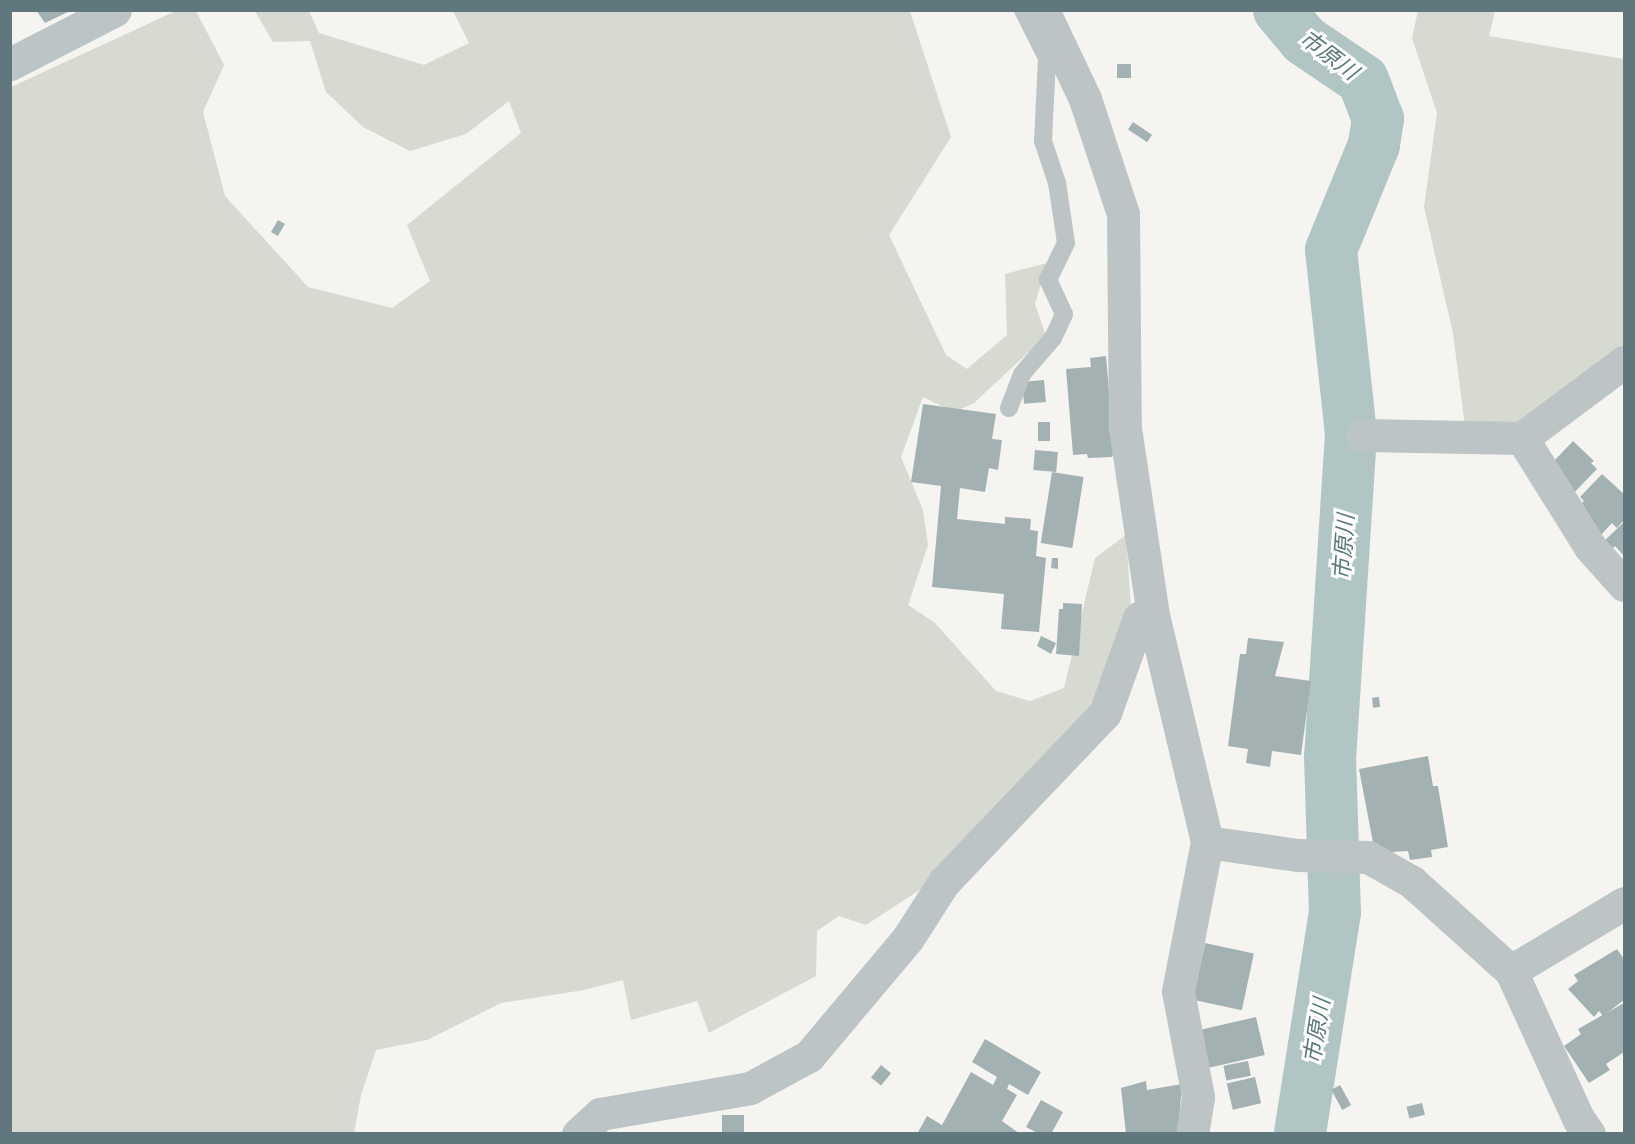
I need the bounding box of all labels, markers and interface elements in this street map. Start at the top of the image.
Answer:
water label: 市原川 [1295,25,1363,85]
water label: 市原川 [1329,513,1359,581]
water label: 市原川 [1299,996,1335,1066]

